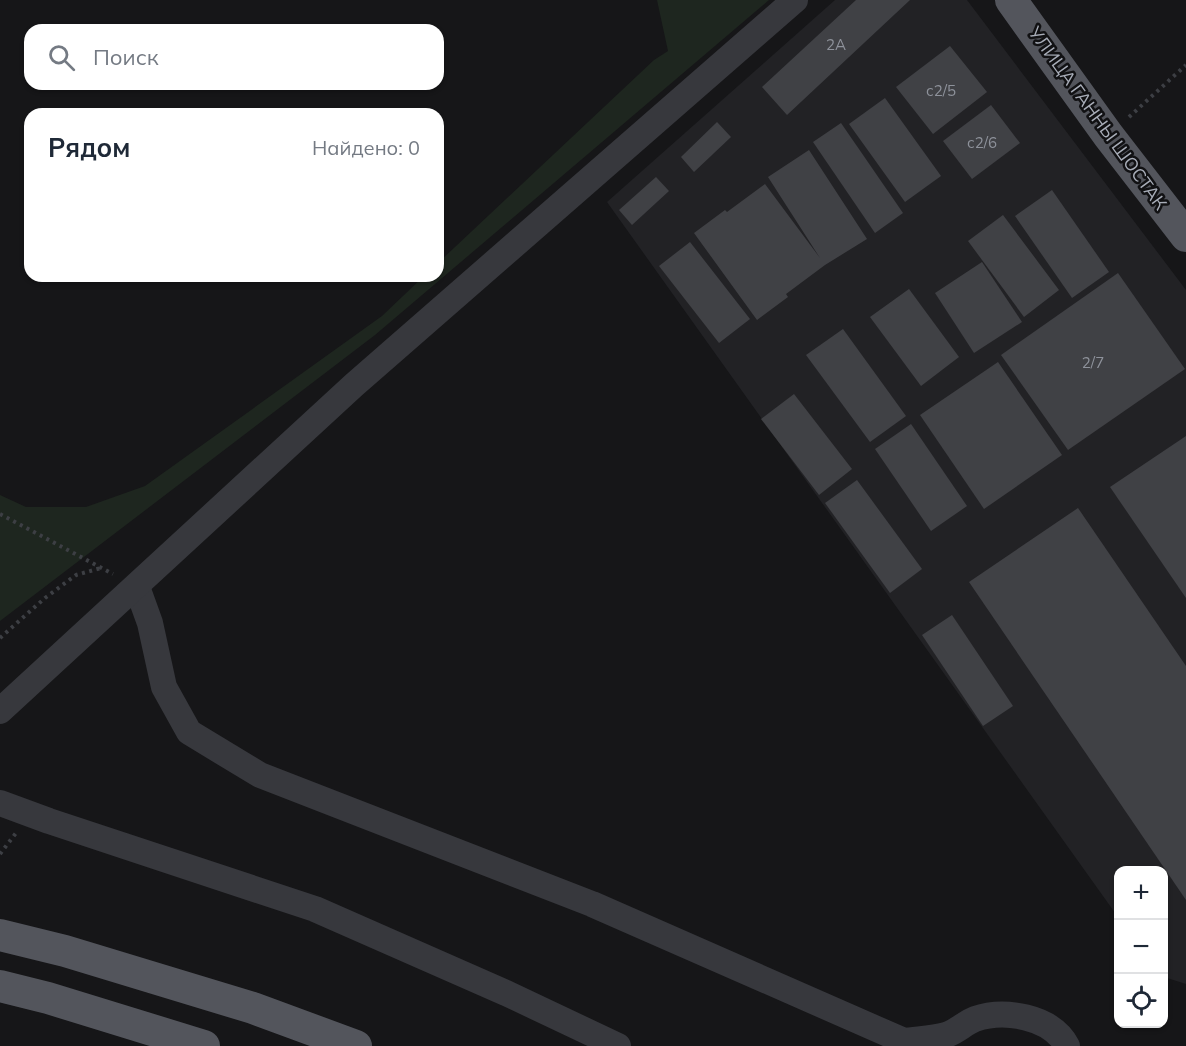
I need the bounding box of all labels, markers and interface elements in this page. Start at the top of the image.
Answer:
street label: УЛИЦА ГАННЫ ШОСТАК [1023,21,1172,214]
search box [24,24,444,90]
house number: 2А [826,35,846,54]
icon: search [45,41,78,74]
text: Поиск [93,43,159,71]
house number: с2/5 [926,81,956,100]
text: Рядом [48,131,131,164]
house number: с2/6 [967,133,997,152]
text: Найдено: 0 [312,135,420,160]
house number: 2/7 [1082,353,1104,372]
map controls [1114,866,1168,1028]
button: + [1114,866,1168,920]
button: − [1114,920,1168,974]
button: locate [1114,974,1168,1028]

